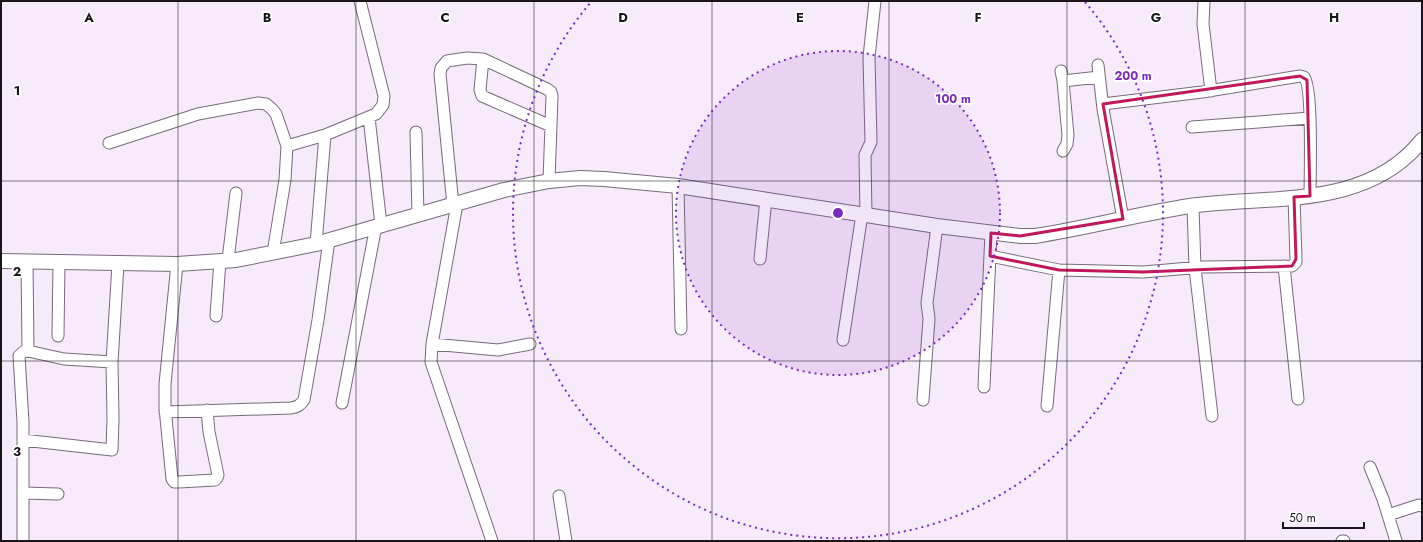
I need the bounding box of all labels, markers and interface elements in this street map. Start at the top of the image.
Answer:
text: A [83,8,94,27]
text: B [263,8,272,27]
text: C [440,8,450,27]
text: D [618,8,628,27]
text: E [796,8,804,27]
text: F [974,8,982,27]
text: G [1151,8,1162,27]
text: H [1329,8,1339,27]
text: 200 m [1114,67,1152,85]
text: 1 [14,81,20,100]
text: 100 m [935,90,971,108]
centre of rings [831,206,845,220]
text: 2 [13,262,21,281]
text: 3 [13,442,21,461]
scale bar [1283,504,1364,530]
text: 50 m [1289,509,1316,527]

